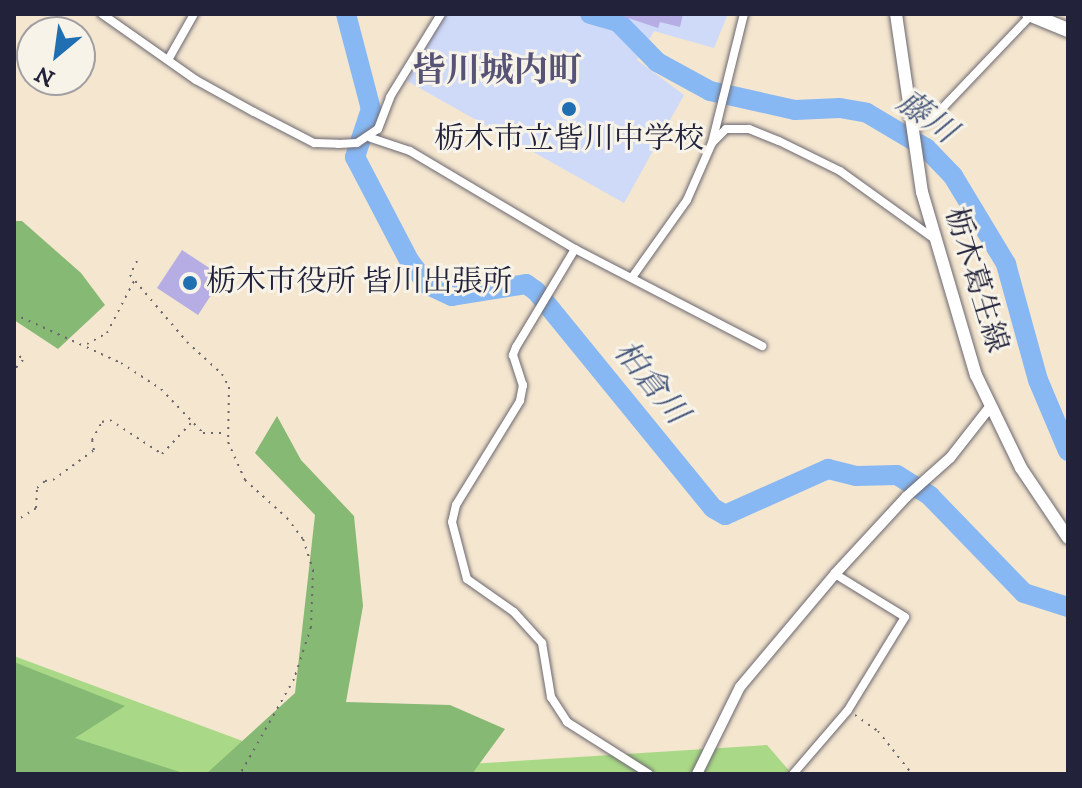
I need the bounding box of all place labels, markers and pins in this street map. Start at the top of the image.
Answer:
marker: 栃木市立皆川中学校 [560,100,578,118]
place label: 栃木市立皆川中学校 [434,122,704,158]
place label: 栃木市役所 皆川出張所 [206,265,512,301]
marker: 栃木市役所 皆川出張所 [181,274,199,292]

